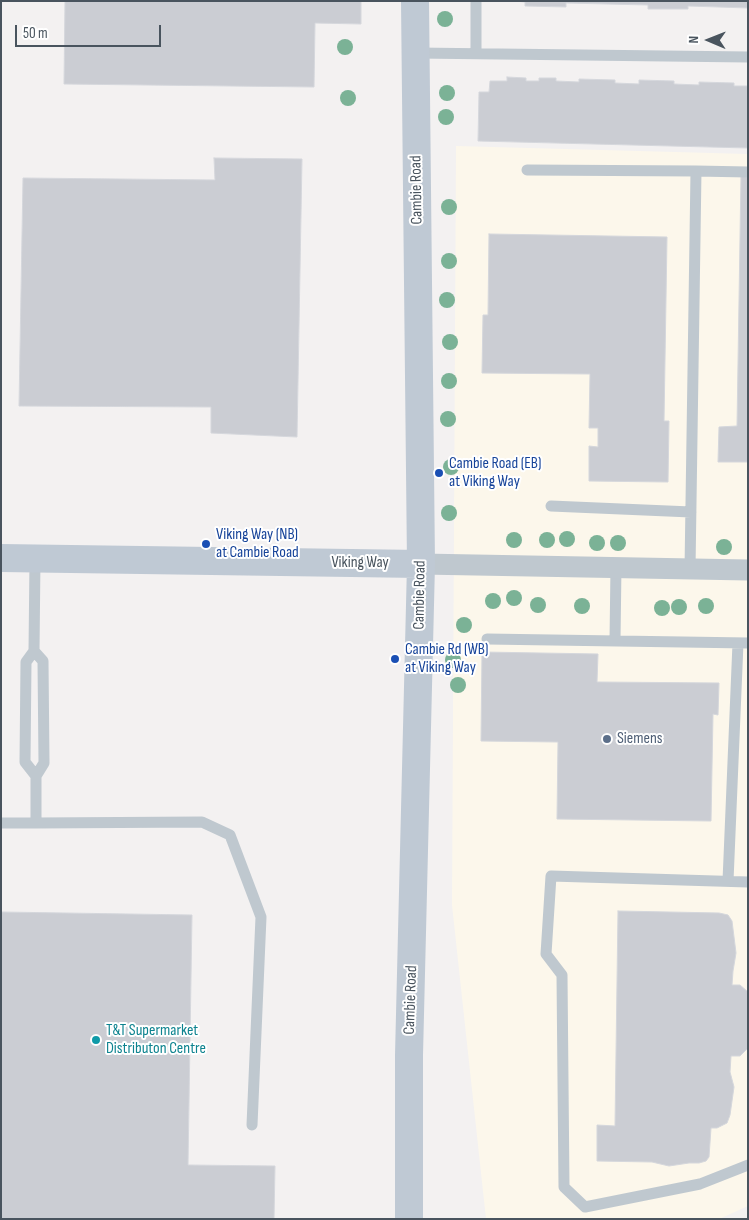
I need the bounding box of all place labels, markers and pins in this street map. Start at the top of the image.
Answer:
place label: Cambie Road (EB) at Viking Way [449,454,541,492]
marker: Cambie Road (EB) at Viking Way [433,467,445,479]
place label: Viking Way (NB) at Cambie Road [216,525,299,563]
marker: Viking Way (NB) at Cambie Road [200,538,212,550]
place label: Cambie Rd (WB) at Viking Way [405,640,488,678]
marker: Cambie Rd (WB) at Viking Way [389,653,401,665]
place label: Siemens [617,729,663,749]
marker: Siemens [601,733,613,745]
place label: T&T Supermarket Distributon Centre [106,1021,206,1059]
marker: T&T Supermarket Distributon Centre [90,1034,102,1046]

